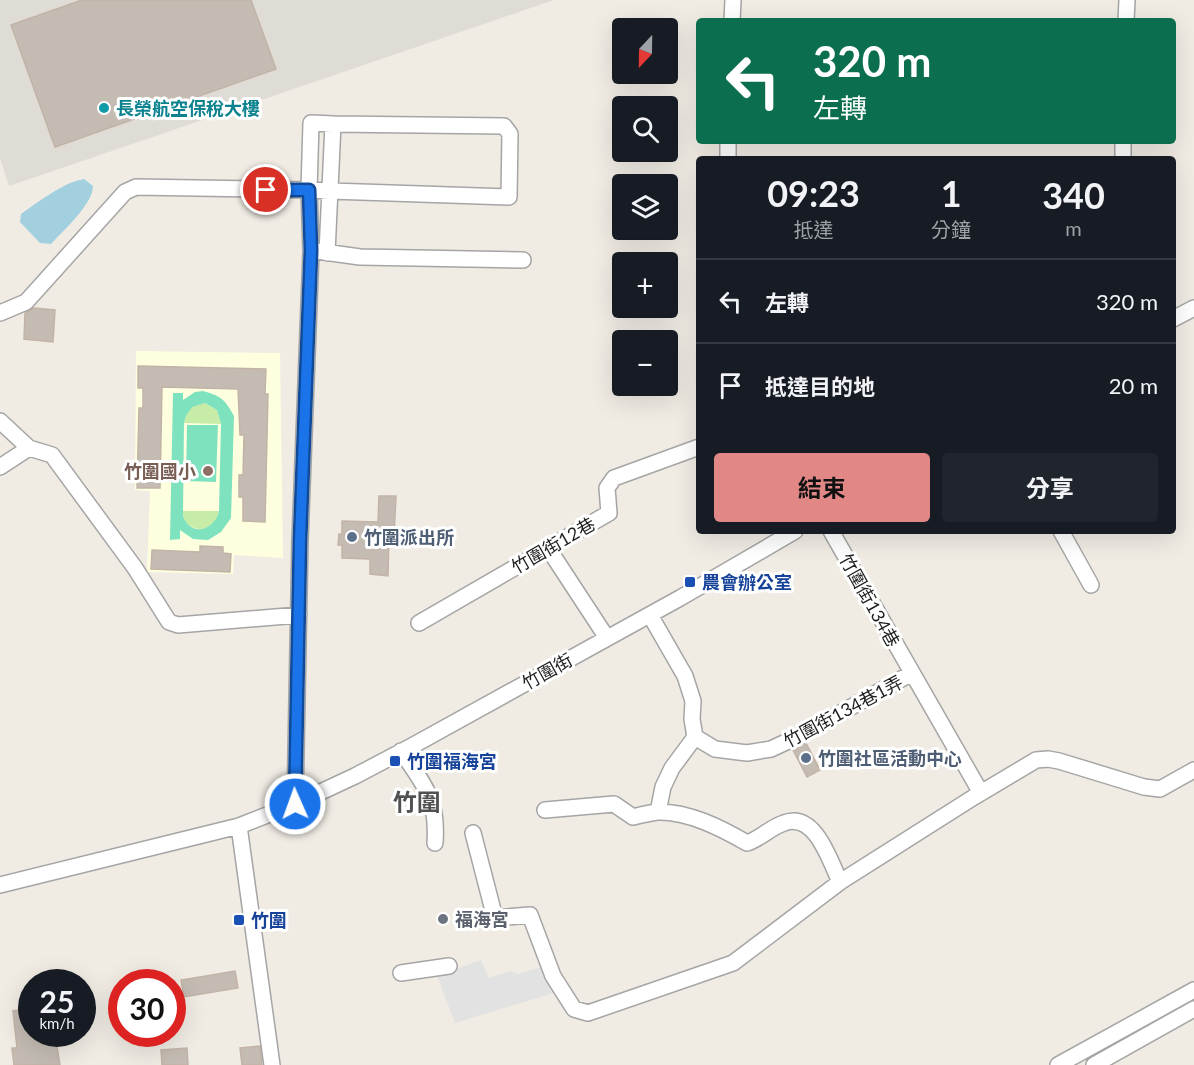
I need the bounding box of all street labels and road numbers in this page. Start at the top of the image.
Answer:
street label: 竹圍街12巷 [507,512,599,578]
street label: 竹圍街134巷 [835,549,905,651]
street label: 竹圍街 [518,648,576,694]
street label: 竹圍街134巷1弄 [780,670,906,752]

